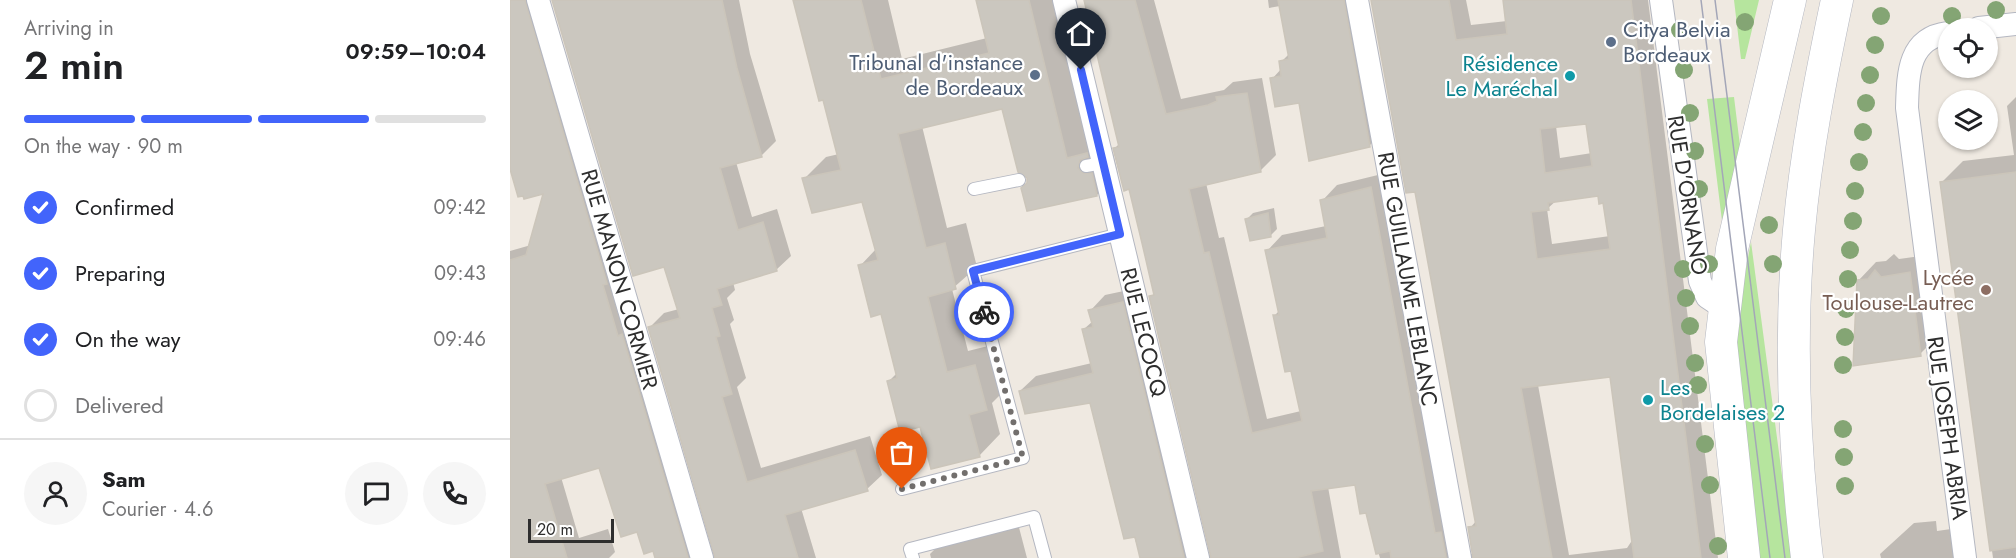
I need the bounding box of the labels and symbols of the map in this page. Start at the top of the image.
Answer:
pin [1055,8,1106,70]
place label: Citya Belvia Bordeaux [1623,13,1731,70]
marker: Citya Belvia Bordeaux [1604,35,1618,49]
place label: Tribunal d'instance de Bordeaux [849,46,1024,103]
place label: Résidence Le Maréchal [1446,47,1558,104]
marker: Tribunal d'instance de Bordeaux [1028,68,1042,82]
marker: Résidence Le Maréchal [1563,69,1577,83]
street label: RUE D'ORNANO [1660,113,1716,277]
street label: RUE GUILLAUME LEBLANC [1370,149,1446,409]
street label: RUE MANON CORMIER [573,165,667,393]
place label: Lycée Toulouse-Lautrec [1823,261,1974,318]
street label: RUE LECOCQ [1113,264,1176,400]
courier [954,282,1014,342]
marker: Lycée Toulouse-Lautrec [1979,283,1993,297]
street label: RUE JOSEPH ABRIA [1919,334,1977,522]
place label: Les Bordelaises 2 [1660,371,1785,428]
marker: Les Bordelaises 2 [1641,393,1655,407]
pin [876,427,927,489]
scale bar [528,516,614,544]

